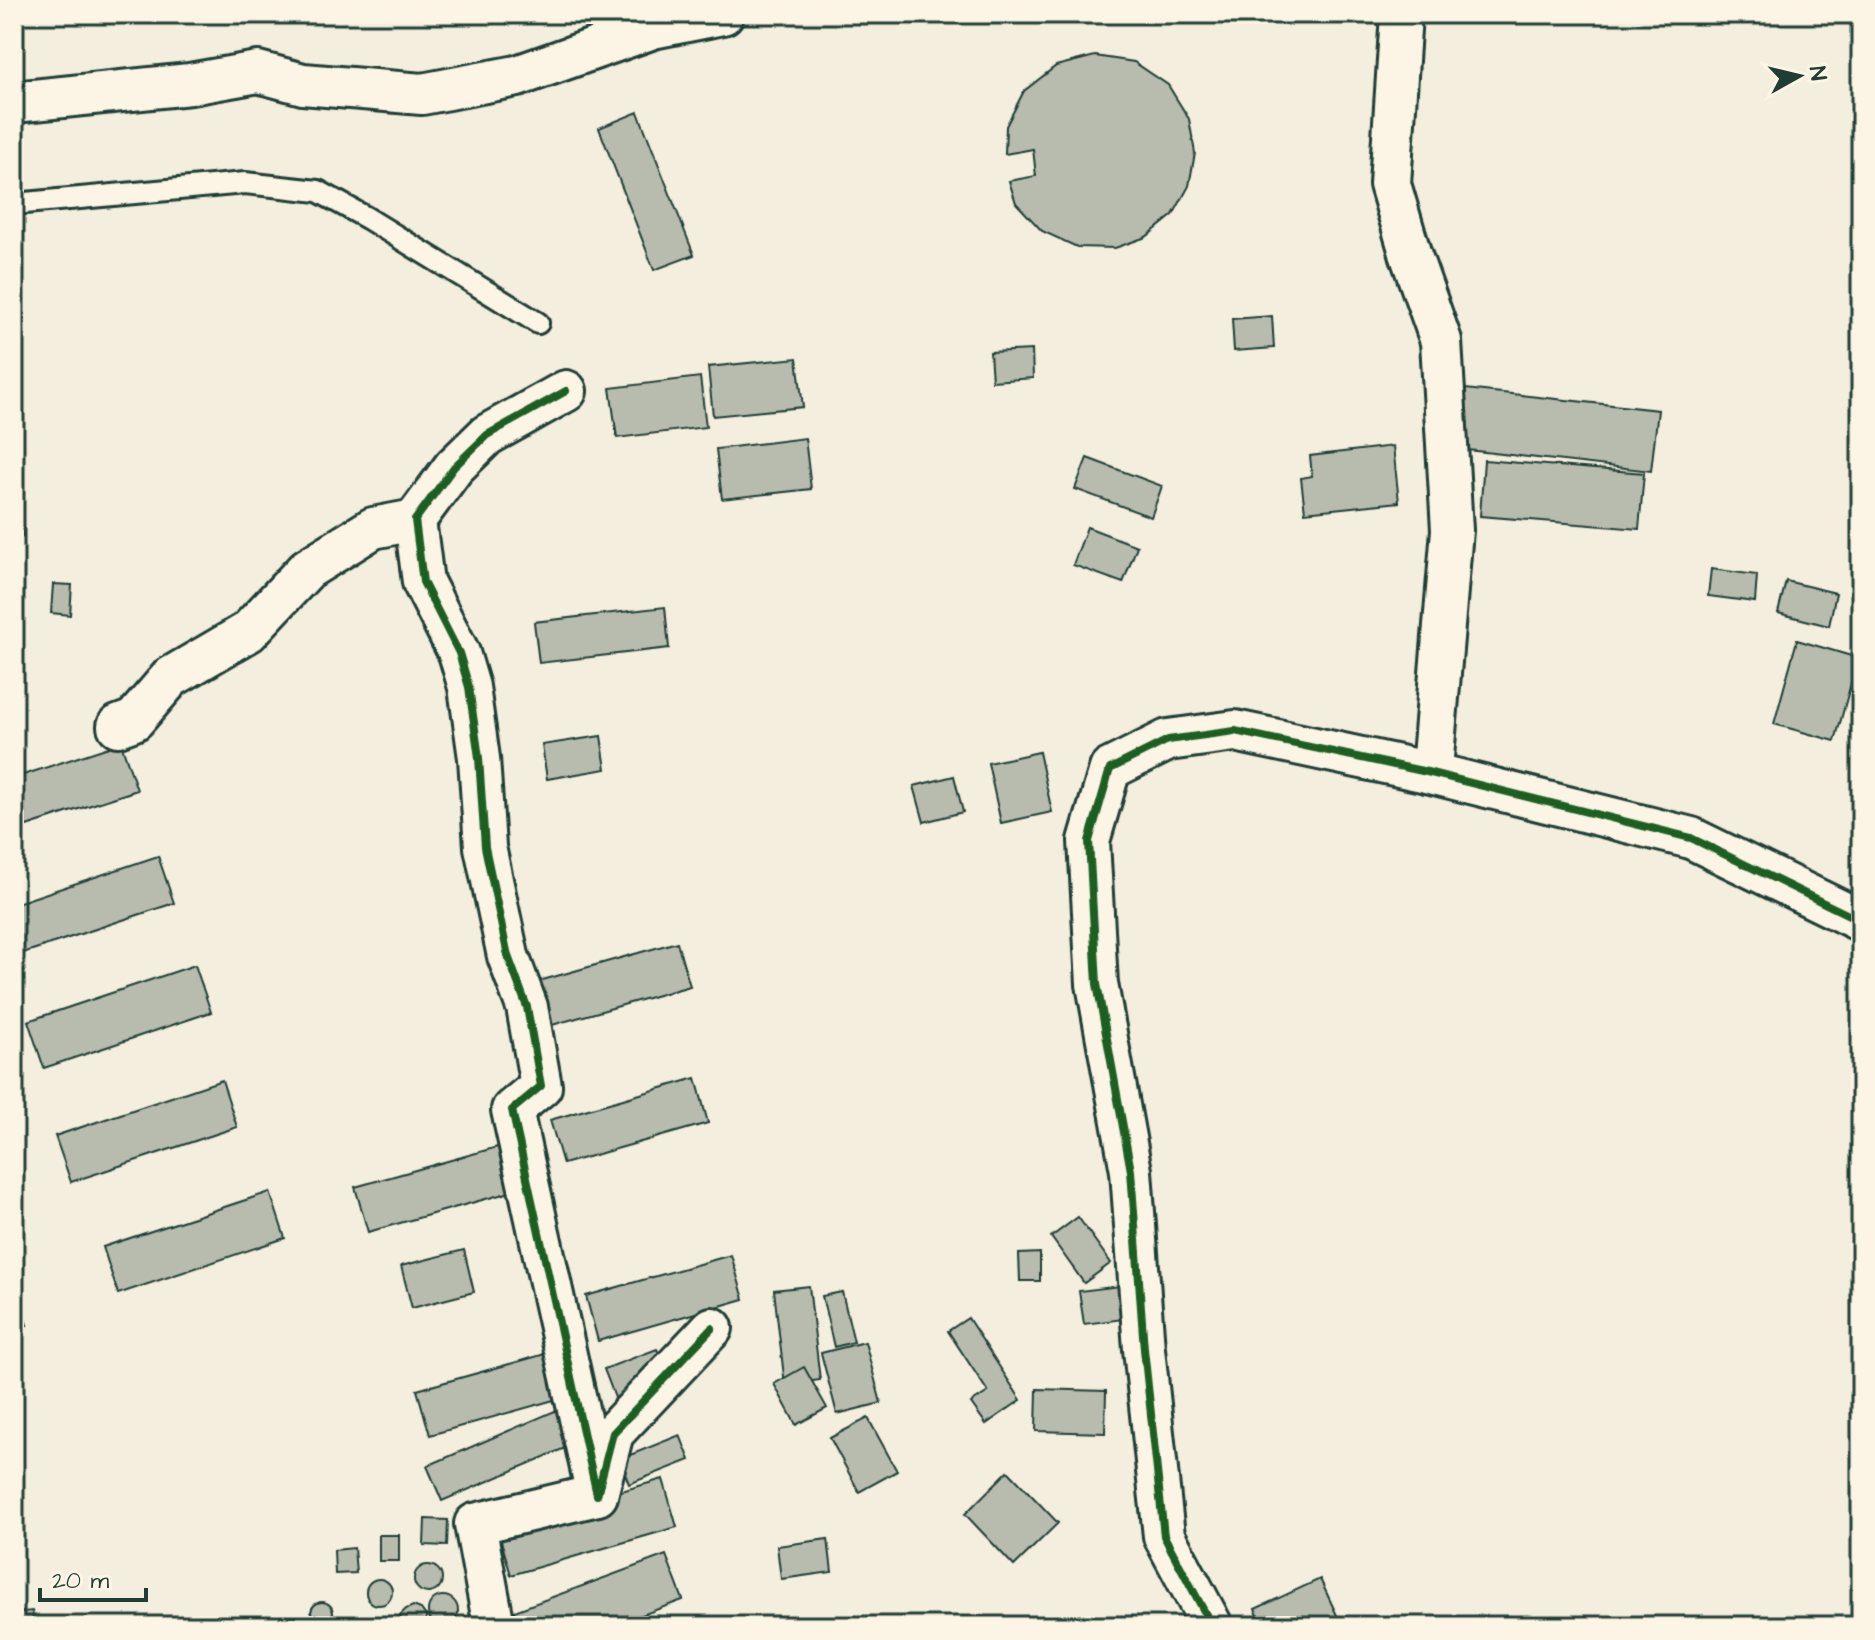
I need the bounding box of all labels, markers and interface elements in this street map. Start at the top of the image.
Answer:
north arrow [1759,36,1839,116]
text: N [1801,64,1834,83]
scale bar [40,1552,146,1602]
text: 20 m [52,1564,109,1598]

